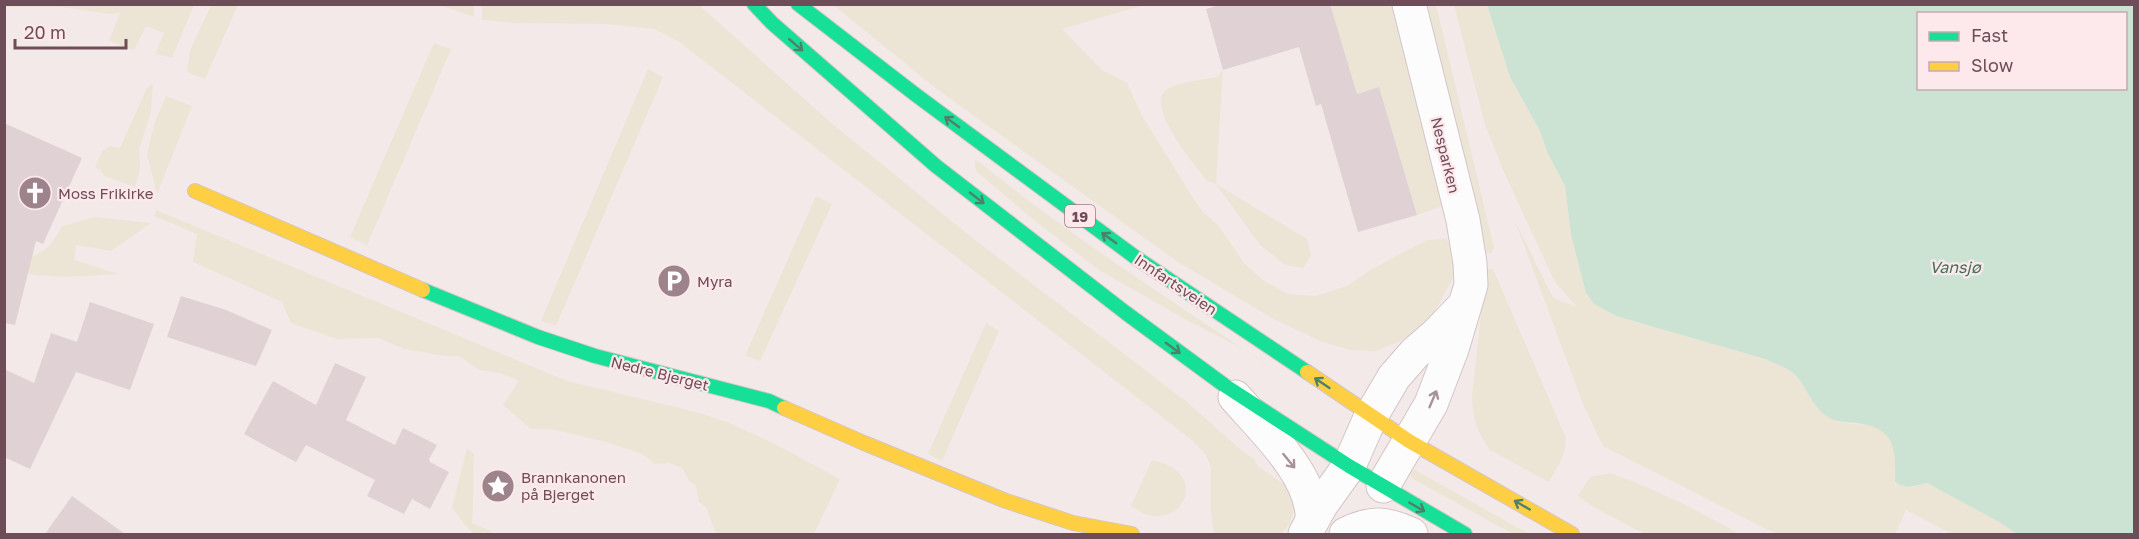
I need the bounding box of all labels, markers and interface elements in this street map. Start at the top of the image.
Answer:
scale bar [15,12,126,50]
legend [1917,12,2127,90]
text: 20 m [24,21,66,43]
text: Fast [1971,24,2008,46]
one-way arrow [788,38,803,52]
text: Slow [1971,54,2014,76]
street label: Nesparken [1428,115,1464,195]
one-way arrow [945,116,961,128]
church icon: Moss Frikirke [17,175,53,211]
place label: Moss Frikirke [58,184,154,202]
one-way arrow [969,192,985,205]
road number: 19 [1065,205,1095,227]
one-way arrow [1102,231,1118,244]
street label: Innfartsveien [1131,250,1221,318]
water label: Vansjø [1929,257,1982,277]
parking icon: Myra [656,263,692,299]
place label: Myra [697,272,732,290]
one-way arrow [1165,342,1181,354]
street label: Nedre Bjerget [609,352,711,394]
one-way arrow [1314,377,1331,390]
one-way arrow [1428,390,1439,408]
one-way arrow [1283,453,1296,469]
place icon: Brannkanonen på Bjerget [480,468,516,504]
place label: Brannkanonen på Bjerget [521,468,626,503]
one-way arrow [1514,499,1531,511]
one-way arrow [1408,501,1425,513]

